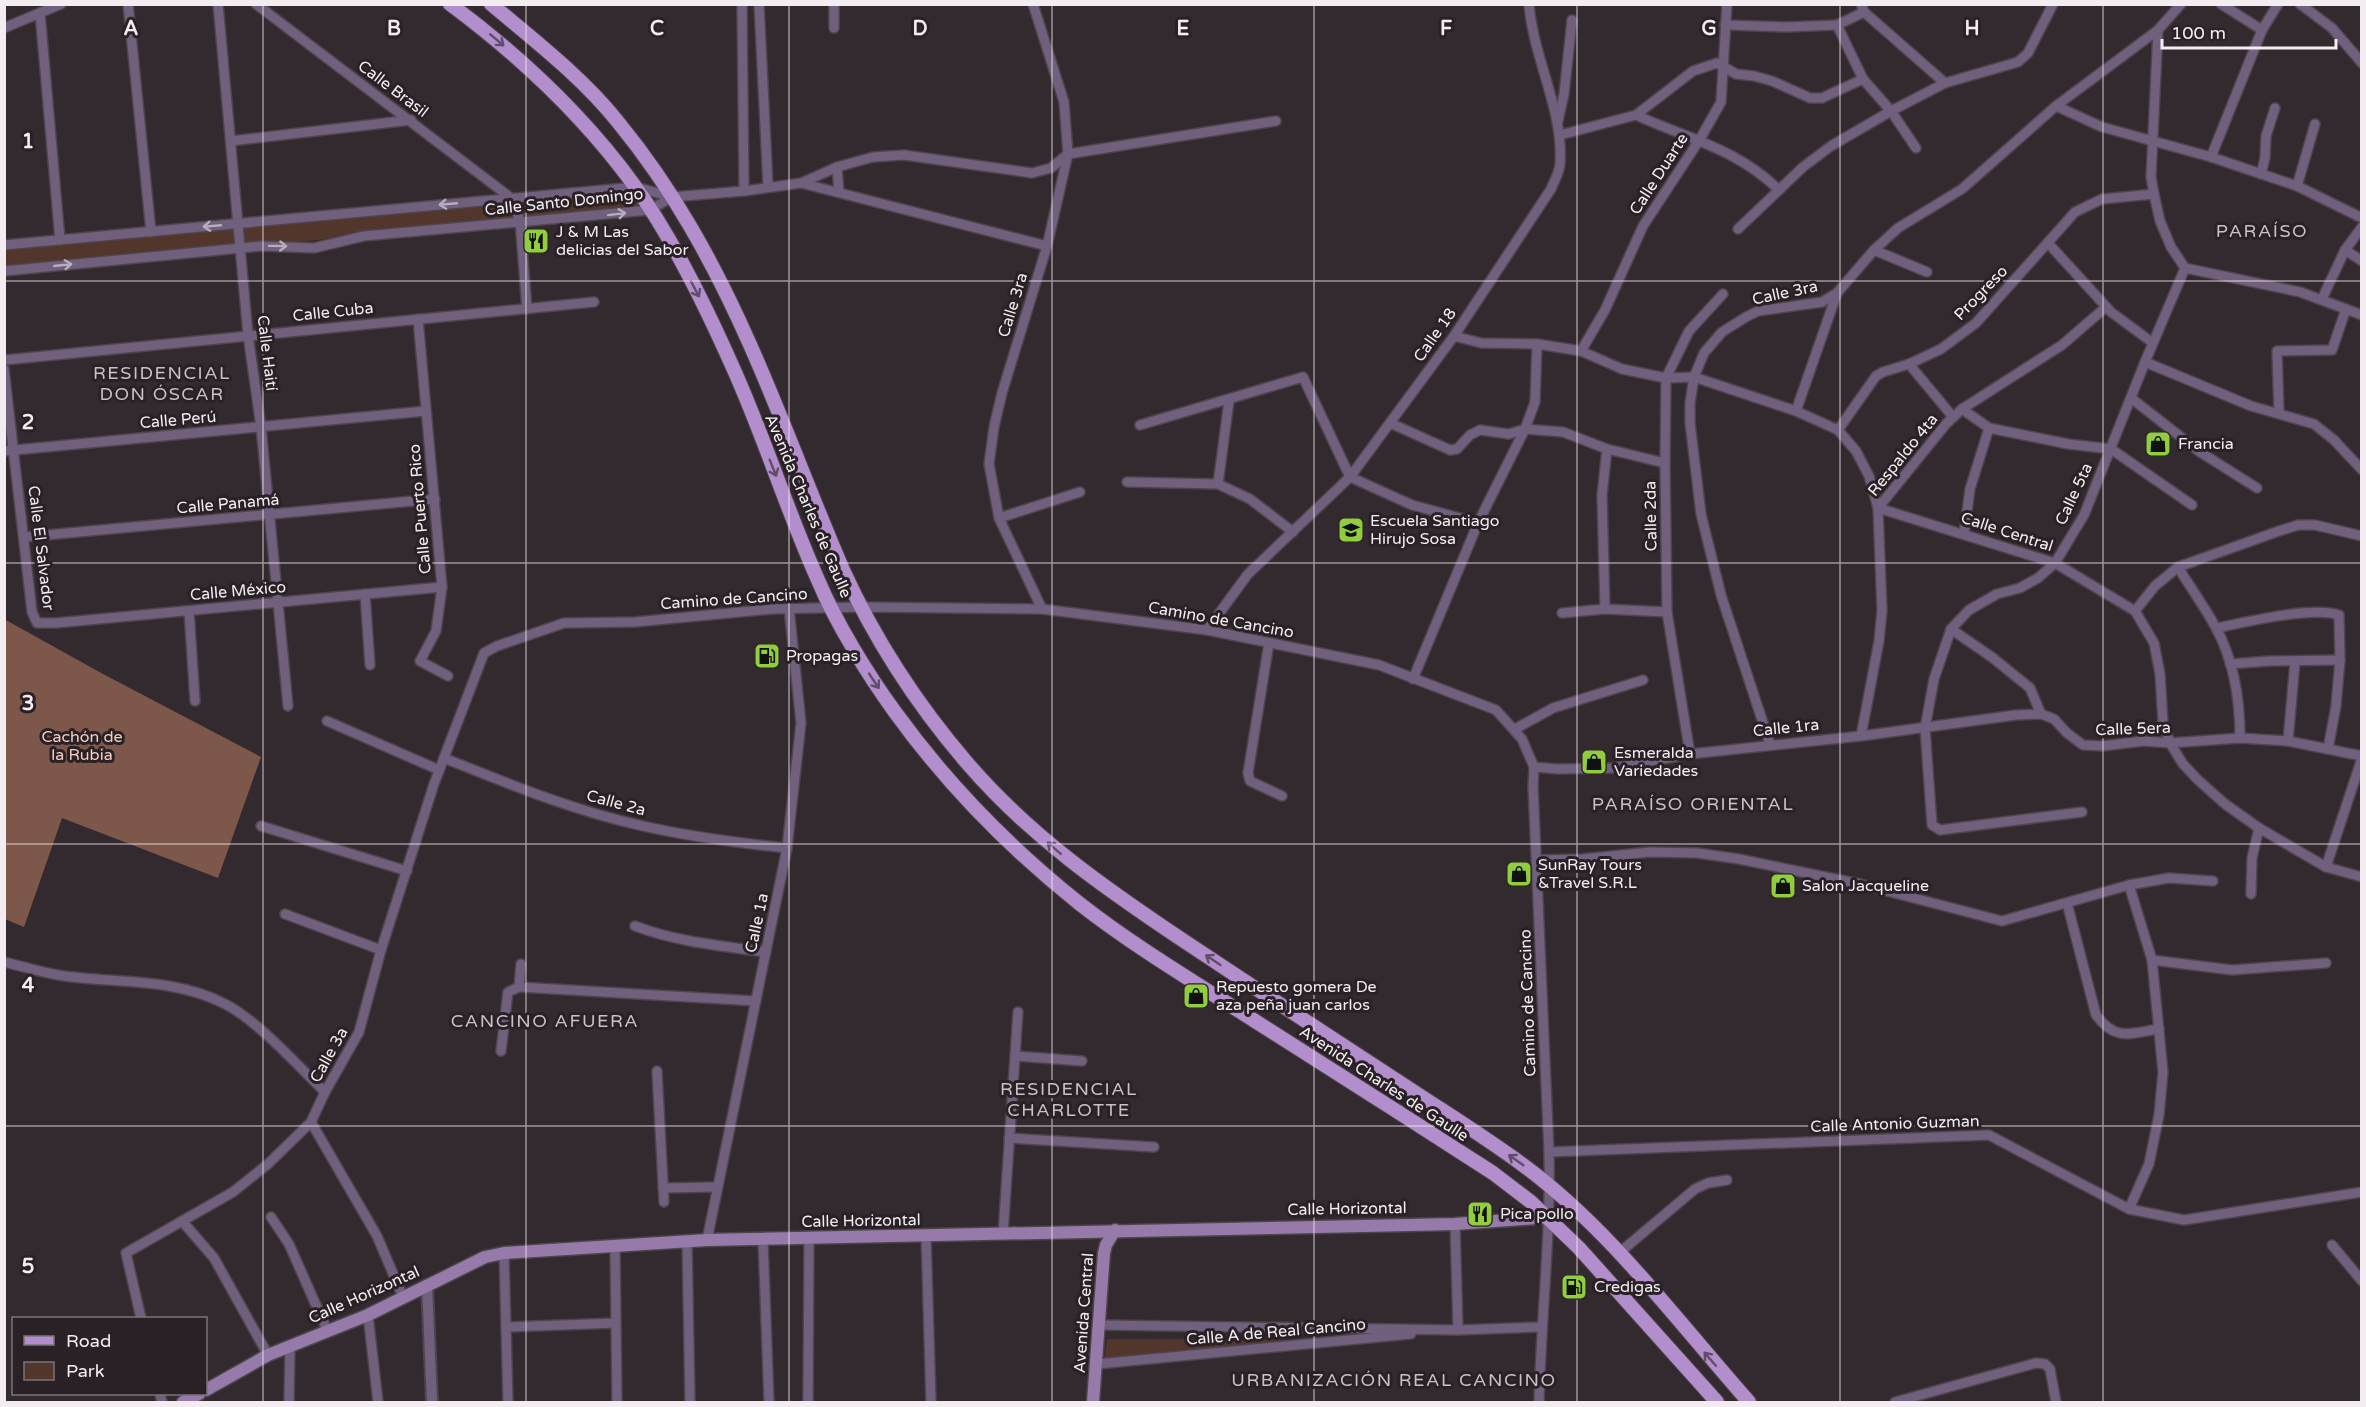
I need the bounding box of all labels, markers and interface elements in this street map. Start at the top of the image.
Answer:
scale bar [2162,12,2336,50]
text: A [124,17,139,41]
text: B [387,17,401,41]
text: C [650,17,664,41]
text: D [912,17,928,41]
text: E [1177,17,1190,41]
text: F [1440,17,1452,41]
text: G [1701,17,1717,41]
text: H [1964,17,1980,41]
text: 100 m [2171,22,2226,44]
one-way arrow [489,33,504,47]
street label: Calle Brasil [354,56,432,122]
text: 1 [22,130,34,154]
street label: Calle Duarte [1625,130,1693,218]
street label: Calle Santo Domingo [484,184,644,220]
one-way arrow [438,199,458,210]
one-way arrow [607,208,626,219]
district label: PARAÍSO [2216,220,2308,242]
one-way arrow [202,221,222,232]
place label: J & M Las delicias del Sabor [556,222,689,260]
restaurant icon: J & M Las delicias del Sabor [521,226,551,256]
one-way arrow [267,240,287,252]
one-way arrow [52,259,72,270]
street label: Progreso [1950,261,2012,325]
street label: Calle 3ra [994,270,1032,340]
street label: Calle 3ra [1750,276,1820,310]
one-way arrow [689,280,701,298]
street label: Calle Cuba [292,298,374,326]
street label: Calle 18 [1409,304,1461,366]
street label: Calle Haití [252,314,282,392]
district label: RESIDENCIAL DON ÓSCAR [93,362,231,405]
street label: Calle Perú [139,407,217,433]
street label: Respaldo 4ta [1864,410,1942,500]
text: 2 [22,411,34,435]
street label: Avenida Charles de Gaulle [760,411,856,601]
shop icon: Francia [2143,429,2173,459]
place label: Francia [2178,434,2234,454]
street label: Calle Puerto Rico [404,443,436,575]
one-way arrow [768,458,779,477]
street label: Calle 5ta [2051,460,2097,528]
street label: Calle 2da [1640,481,1662,551]
street label: Calle El Salvador [23,484,59,613]
street label: Calle Panamá [176,490,280,518]
street label: Calle Central [1958,508,2056,556]
place label: Escuela Santiago Hirujo Sosa [1370,511,1500,549]
school or university icon: Escuela Santiago Hirujo Sosa [1336,515,1366,545]
street label: Calle México [189,577,287,605]
street label: Camino de Cancino [660,584,808,614]
street label: Camino de Cancino [1147,597,1295,643]
fuel station icon: Propagas [752,641,782,671]
place label: Propagas [786,646,858,666]
one-way arrow [868,673,881,690]
text: 3 [22,692,34,716]
street label: Calle 1ra [1752,715,1820,741]
street label: Calle 5era [2095,718,2171,740]
park label: Cachón de la Rubia [41,727,123,765]
place label: Esmeralda Variedades [1614,743,1698,781]
shop icon: Esmeralda Variedades [1579,747,1609,777]
street label: Calle 2a [584,786,648,820]
district label: PARAÍSO ORIENTAL [1592,793,1794,815]
one-way arrow [1046,841,1061,855]
place label: SunRay Tours &Travel S.R.L [1538,855,1642,893]
shop icon: SunRay Tours &Travel S.R.L [1504,859,1534,889]
shop icon: Salon Jacqueline [1768,871,1798,901]
place label: Salon Jacqueline [1802,876,1929,896]
street label: Calle 1a [741,891,773,955]
street label: Camino de Cancino [1515,929,1541,1077]
one-way arrow [1204,954,1221,967]
text: 4 [22,974,35,998]
place label: Repuesto gomera De aza peña juan carlos [1216,977,1376,1015]
shop icon: Repuesto gomera De aza peña juan carlos [1181,981,1211,1011]
district label: CANCINO AFUERA [451,1010,639,1032]
street label: Avenida Charles de Gaulle [1296,1022,1472,1146]
street label: Calle 3a [306,1024,352,1086]
district label: RESIDENCIAL CHARLOTTE [1000,1078,1138,1121]
street label: Calle Antonio Guzman [1810,1111,1980,1137]
one-way arrow [1508,1154,1524,1166]
street label: Calle Horizontal [1287,1198,1407,1220]
restaurant icon: Pica pollo [1465,1199,1495,1229]
place label: Pica pollo [1500,1204,1574,1224]
street label: Calle Horizontal [801,1210,921,1232]
street label: Avenida Central [1070,1252,1098,1374]
text: 5 [22,1255,34,1279]
street label: Calle Horizontal [305,1262,423,1328]
fuel station icon: Credigas [1559,1272,1589,1302]
place label: Credigas [1594,1277,1661,1297]
street label: Calle A de Real Cancino [1185,1314,1367,1350]
legend [12,1317,207,1395]
text: Road [66,1330,111,1352]
one-way arrow [1703,1352,1717,1367]
text: Park [66,1360,105,1382]
district label: URBANIZACIÓN REAL CANCINO [1231,1369,1557,1391]

